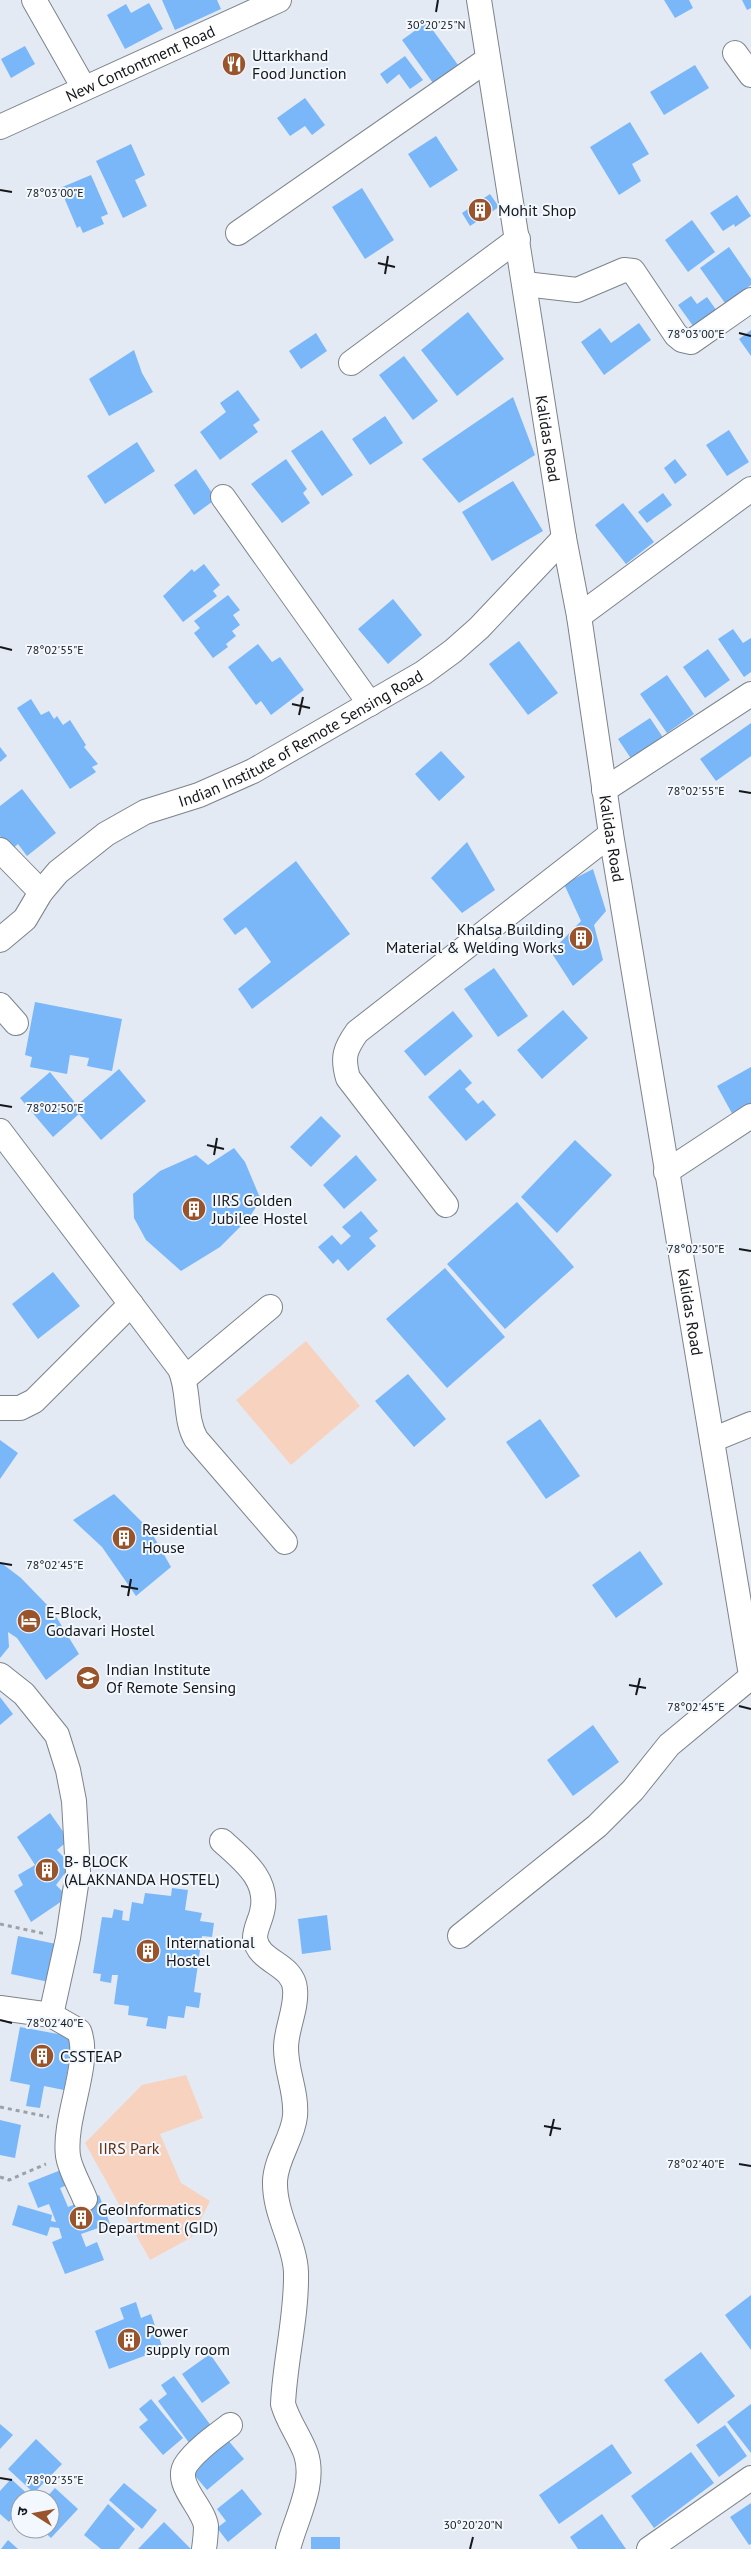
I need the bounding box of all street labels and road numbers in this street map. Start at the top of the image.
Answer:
street label: New Contontment Road [62,21,218,106]
street label: Kalidas Road [532,394,565,483]
street label: Indian Institute of Remote Sensing Road [176,665,426,811]
street label: Kalidas Road [595,794,629,883]
street label: Kalidas Road [674,1267,708,1357]

